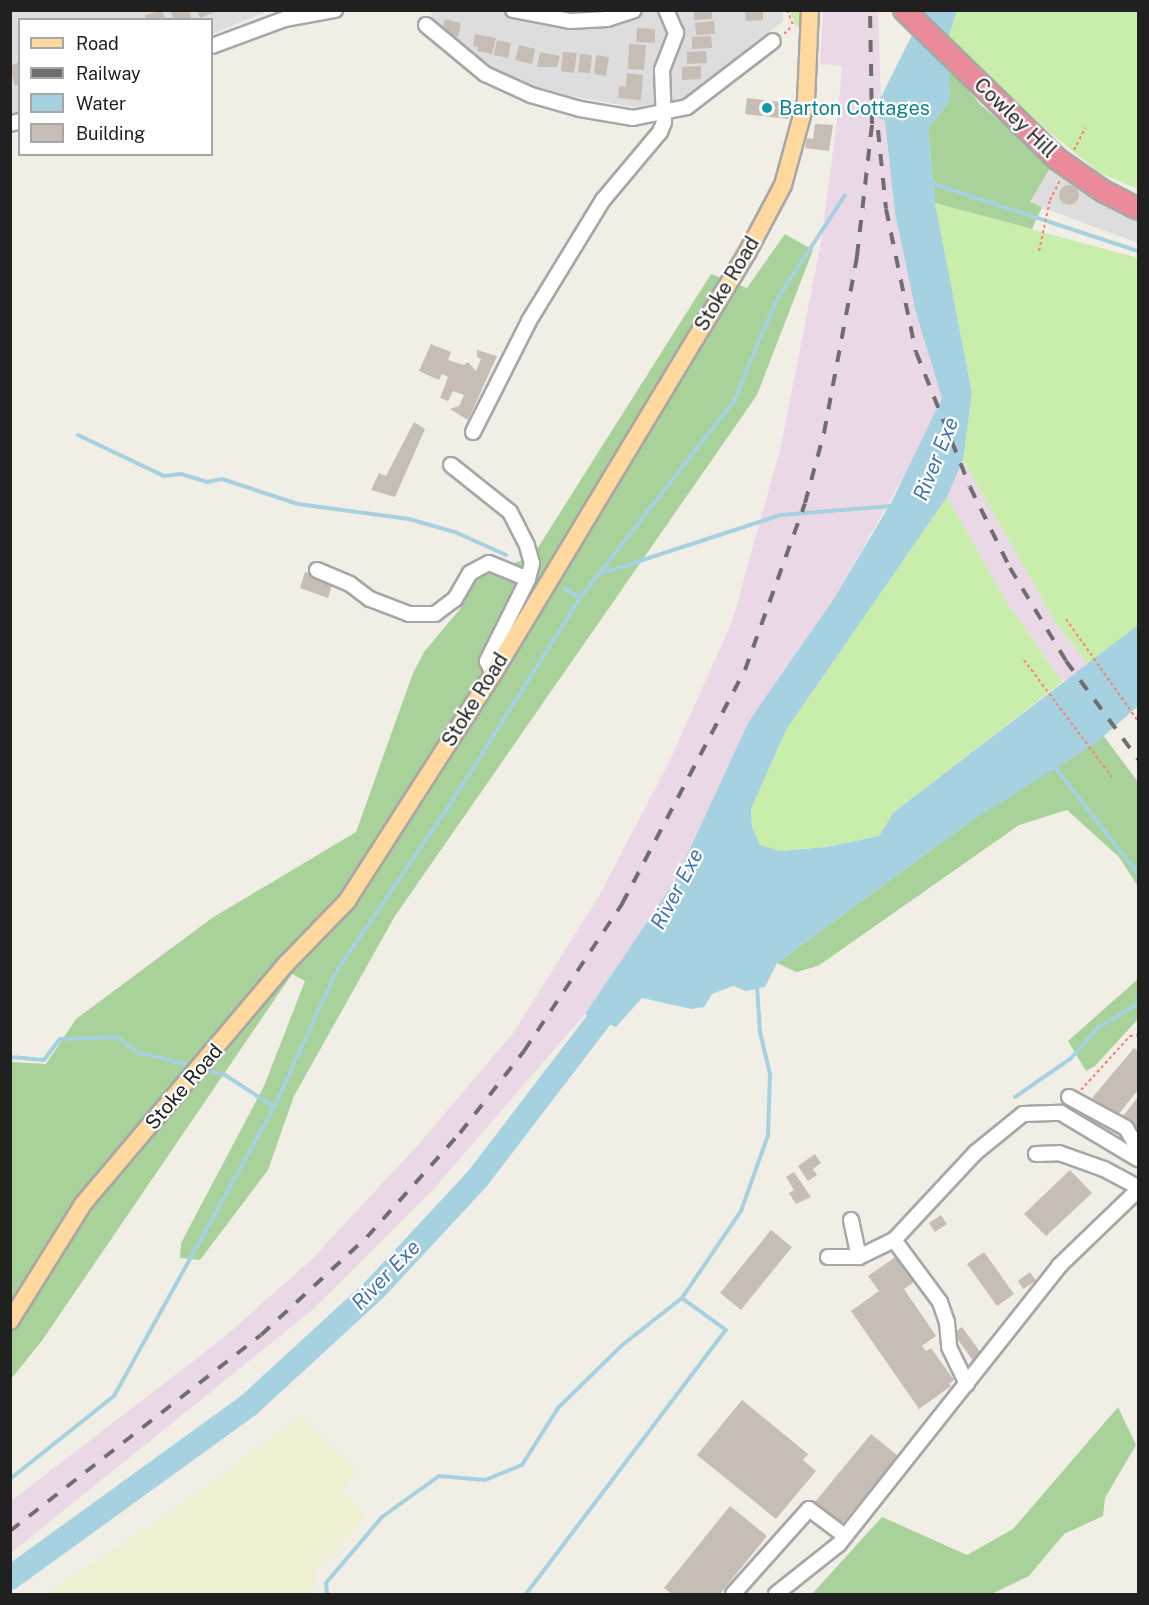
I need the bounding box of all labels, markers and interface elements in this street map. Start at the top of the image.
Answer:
legend [18,18,213,156]
text: Road [76,33,119,54]
text: Railway [76,63,141,84]
street label: Cowley Hill [969,73,1061,163]
text: Water [76,93,126,114]
place label: Barton Cottages [779,96,930,120]
marker: Barton Cottages [760,101,774,115]
text: Building [76,123,145,144]
street label: Stoke Road [689,232,765,336]
water label: River Exe [908,414,964,504]
street label: Stoke Road [437,649,513,751]
water label: River Exe [645,844,709,934]
street label: Stoke Road [140,1039,228,1135]
water label: River Exe [346,1235,426,1315]

